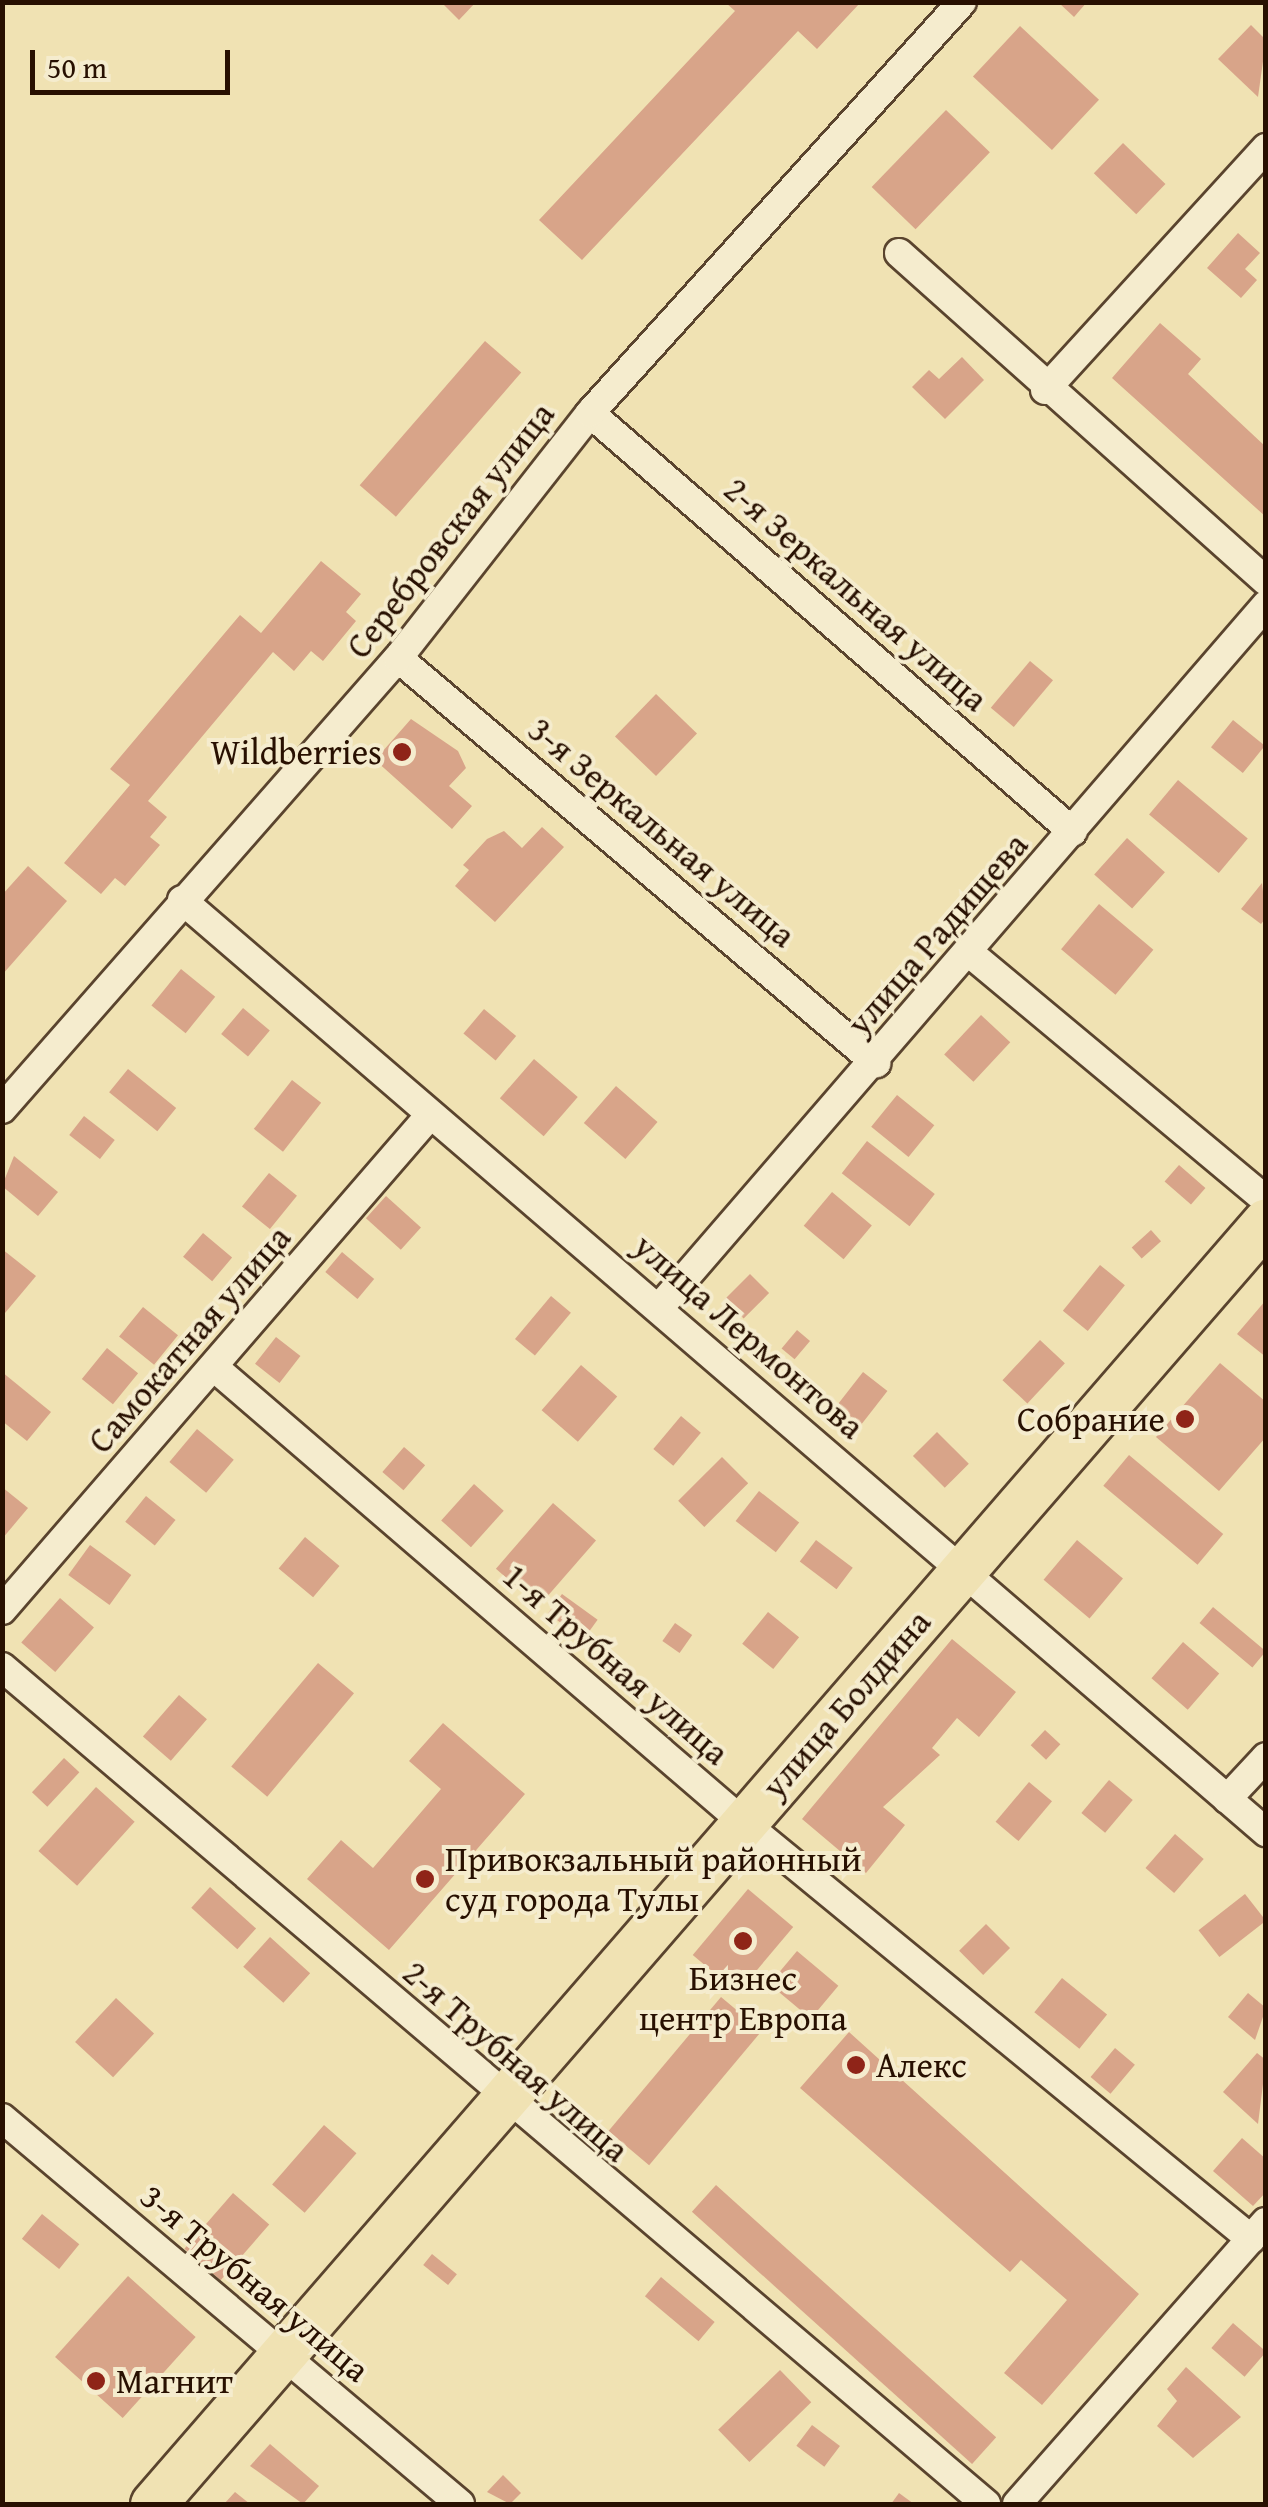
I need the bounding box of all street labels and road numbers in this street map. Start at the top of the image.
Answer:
street label: Серебровская улица [337,394,563,666]
street label: 2-я Зеркальная улица [716,468,996,720]
street label: 3-я Зеркальная улица [520,708,804,956]
street label: улица Радищева [838,824,1036,1044]
street label: Самокатная улица [79,1217,299,1461]
street label: улица Лермонтова [625,1225,873,1447]
street label: 1-я Трубная улица [495,1555,737,1773]
street label: улица Болдина [753,1601,939,1807]
street label: 2-я Трубная улица [395,1952,637,2170]
street label: 3-я Трубная улица [132,2175,378,2391]

